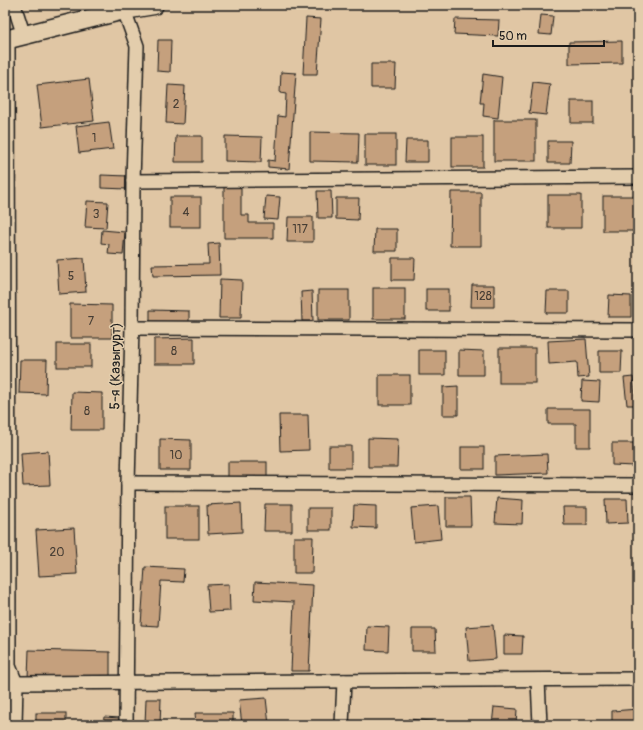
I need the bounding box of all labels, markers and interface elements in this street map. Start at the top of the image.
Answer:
scale bar [493,22,604,48]
text: 50 m [499,29,527,44]
house number: 2 [173,97,180,112]
house number: 1 [92,131,96,146]
house number: 4 [183,205,190,220]
house number: 3 [93,207,100,222]
house number: 117 [292,222,309,237]
house number: 5 [68,269,74,284]
house number: 128 [474,289,492,304]
house number: 7 [88,314,95,329]
street label: 5-я (Казыгурт) [106,322,125,410]
house number: 8 [171,344,177,359]
house number: 8 [84,404,90,419]
house number: 10 [170,448,182,463]
house number: 20 [50,545,64,560]

